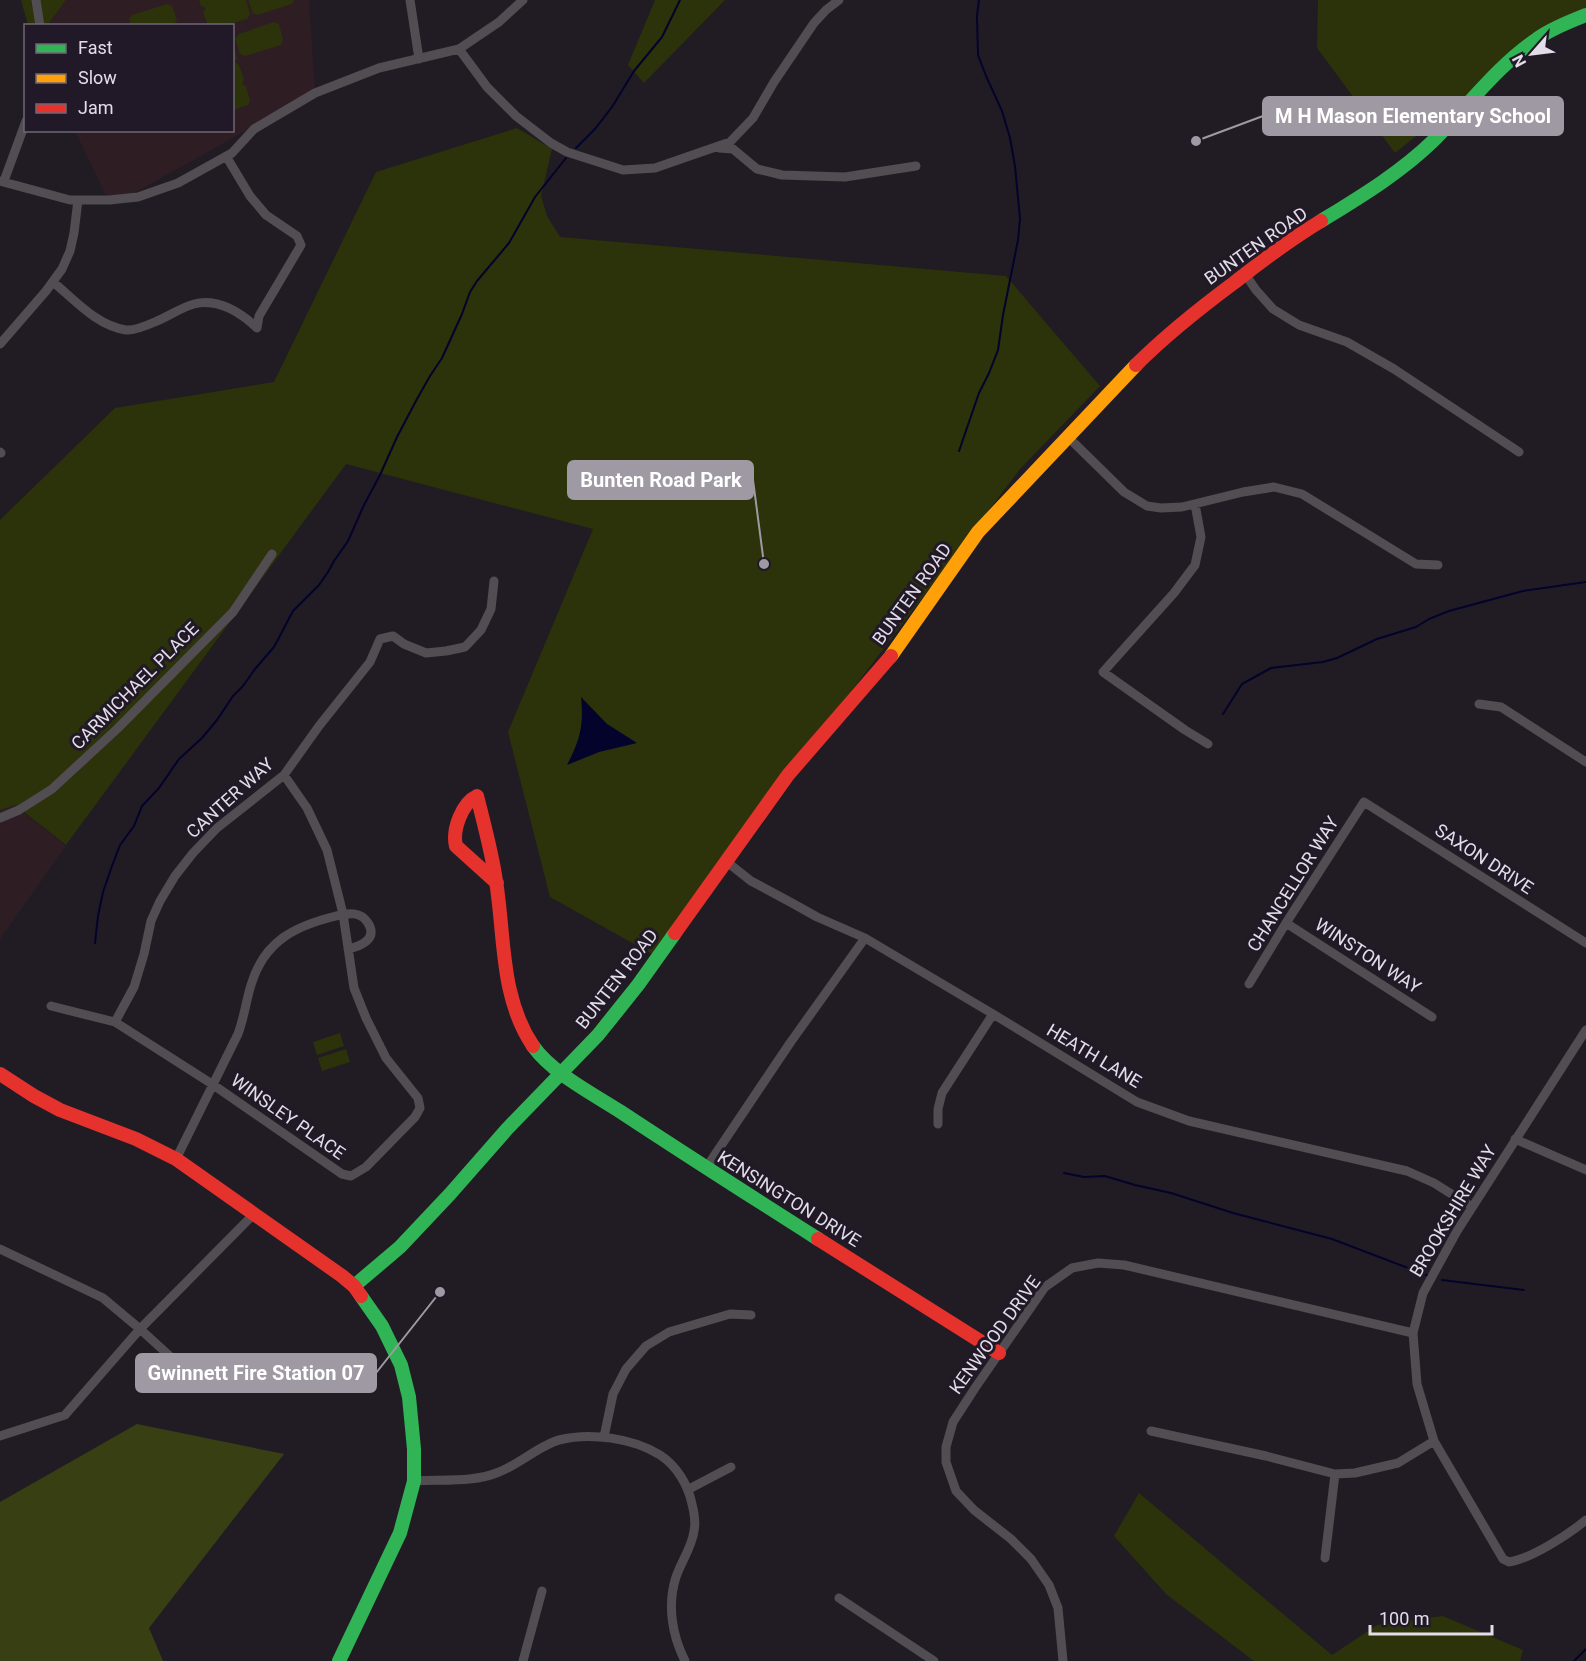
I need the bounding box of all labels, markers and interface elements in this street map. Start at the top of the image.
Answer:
legend [24,24,234,132]
north arrow [1502,24,1562,84]
text: Fast [78,37,113,58]
text: N [1508,51,1530,70]
text: Slow [78,67,117,88]
text: Jam [78,97,114,118]
callout: M H Mason Elementary School [1263,97,1563,135]
text: M H Mason Elementary School [1275,104,1551,128]
street label: BUNTEN ROAD [1200,202,1311,289]
callout: Bunten Road Park [568,461,753,499]
text: Bunten Road Park [580,468,742,492]
street label: BUNTEN ROAD [868,539,956,649]
street label: CARMICHAEL PLACE [67,618,202,753]
street label: CANTER WAY [182,753,278,842]
street label: CHANCELLOR WAY [1243,812,1343,955]
street label: SAXON DRIVE [1431,819,1537,898]
street label: WINSTON WAY [1311,914,1425,998]
street label: BUNTEN ROAD [571,925,662,1033]
street label: HEATH LANE [1043,1019,1145,1092]
street label: WINSLEY PLACE [227,1069,349,1164]
street label: BROOKSHIRE WAY [1405,1141,1500,1280]
street label: KENSINGTON DRIVE [714,1146,865,1251]
street label: KENWOOD DRIVE [945,1272,1044,1398]
callout: Gwinnett Fire Station 07 [136,1354,376,1392]
text: Gwinnett Fire Station 07 [148,1361,364,1385]
scale bar [1370,1598,1492,1636]
text: 100 m [1379,1608,1430,1629]

